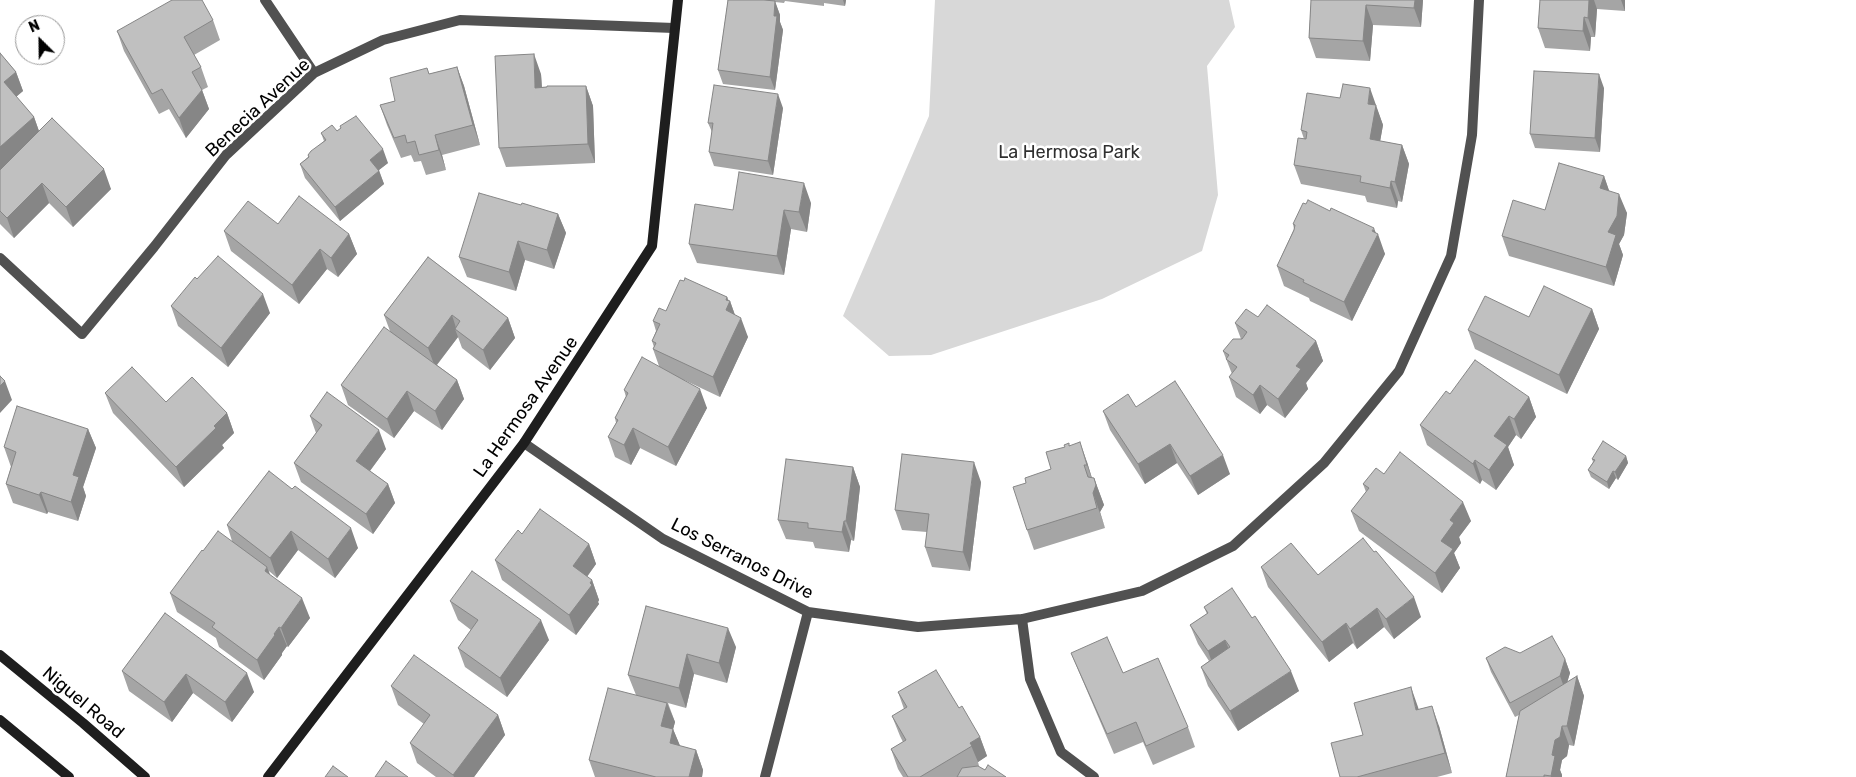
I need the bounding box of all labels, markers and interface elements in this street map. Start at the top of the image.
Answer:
north arrow [15,15,65,65]
text: N [26,17,42,36]
street label: Benecia Avenue [201,54,315,162]
park label: La Hermosa Park [998,142,1140,164]
street label: La Hermosa Avenue [469,332,583,482]
street label: Los Serranos Drive [667,514,817,604]
street label: Niguel Road [38,663,128,743]

